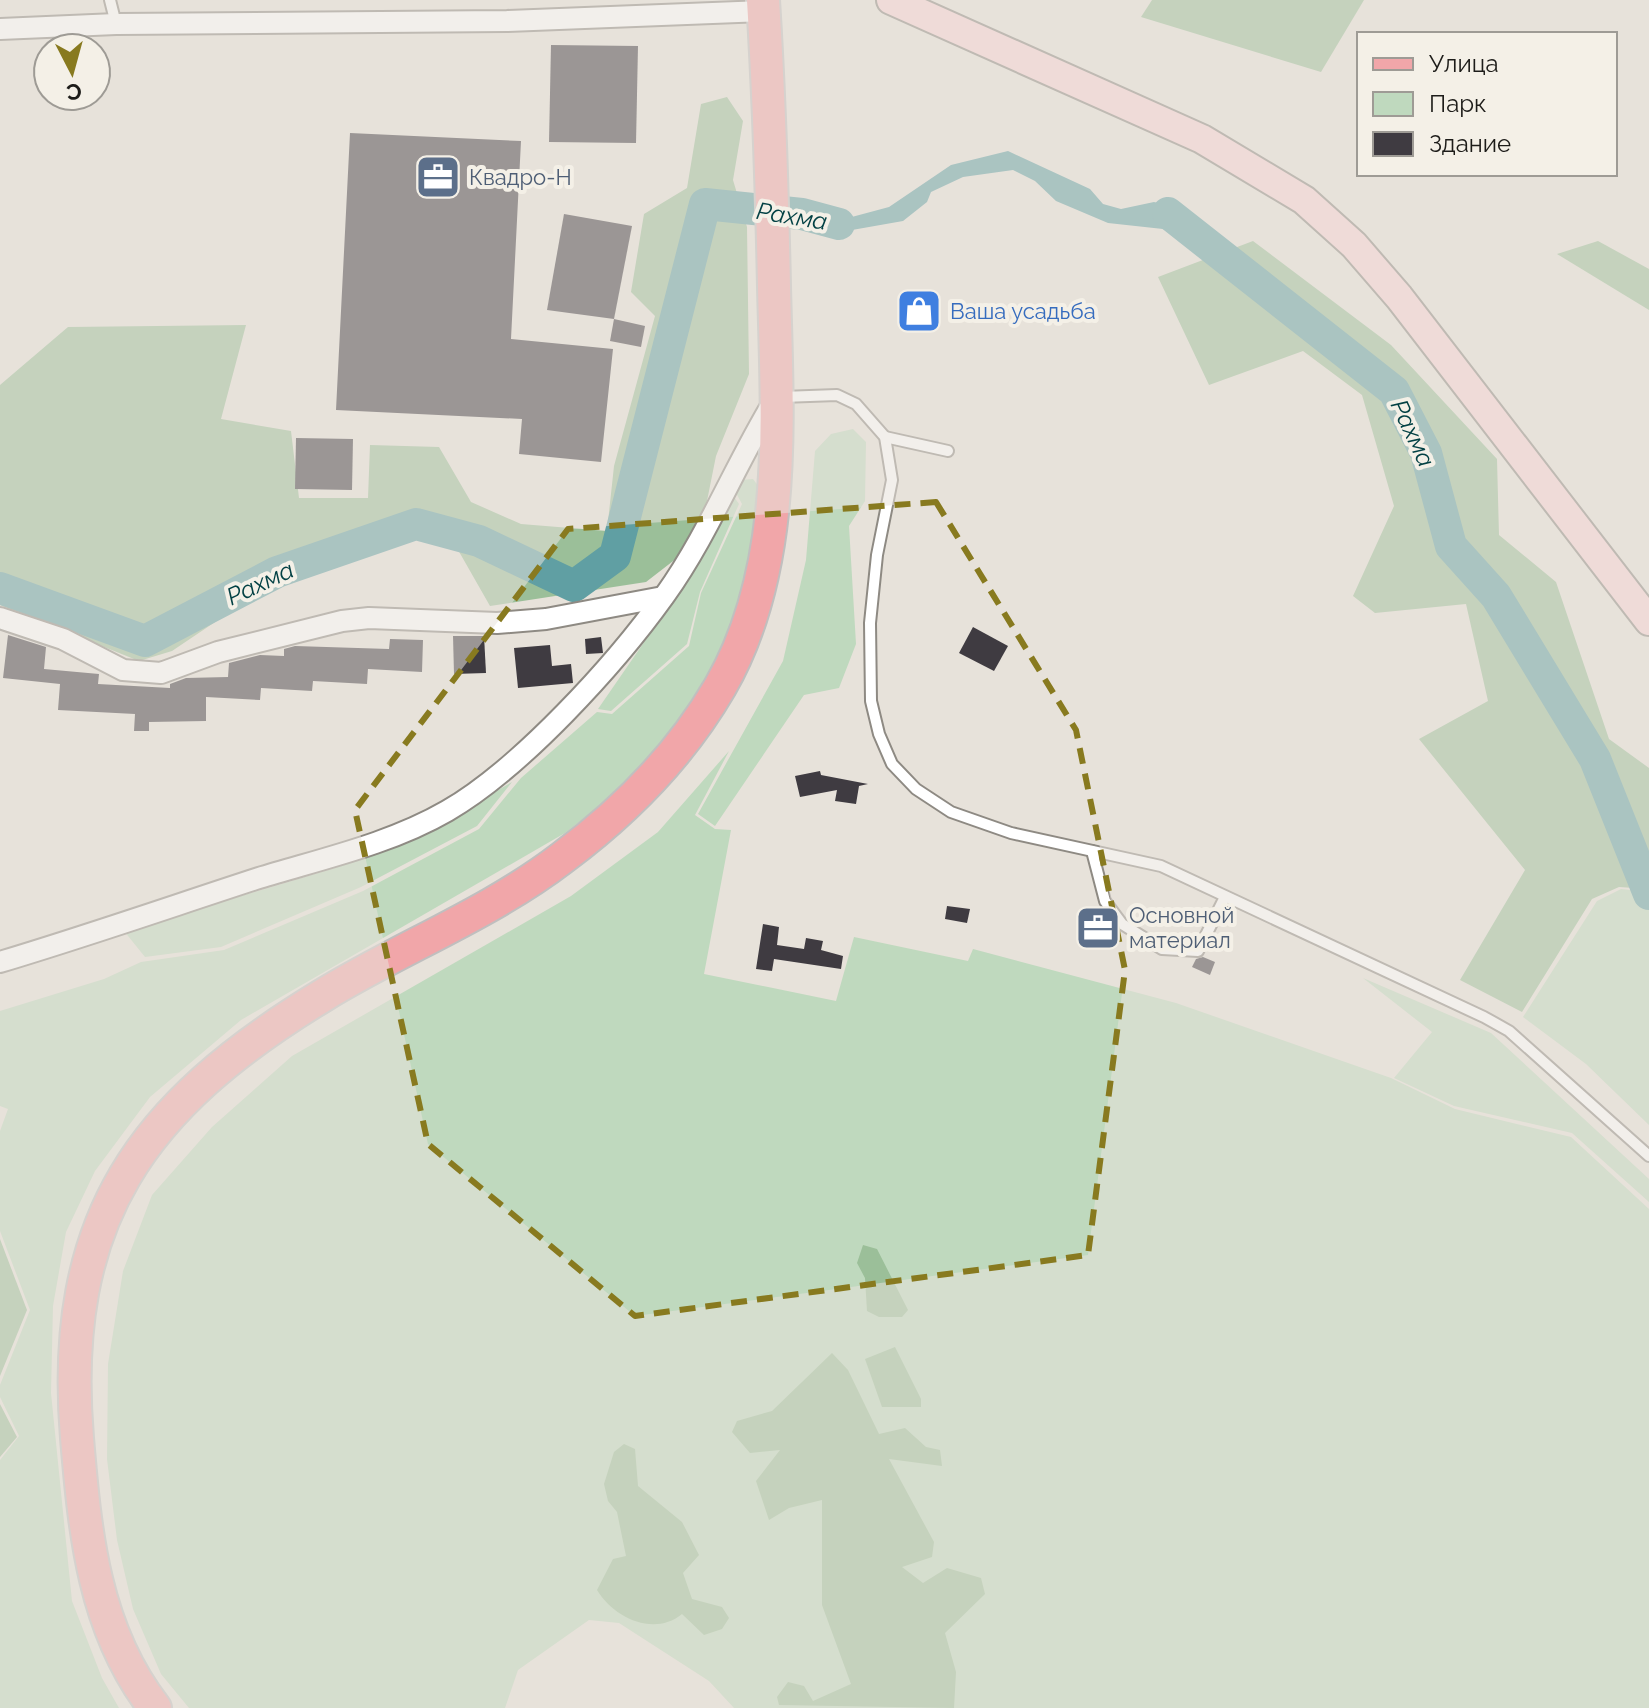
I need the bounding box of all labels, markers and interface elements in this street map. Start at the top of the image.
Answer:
north arrow [32,32,112,112]
legend [1357,32,1617,176]
text: Улица [1429,49,1499,78]
text: С [65,78,83,106]
text: Парк [1429,89,1487,118]
text: Здание [1429,129,1511,158]
office icon: Квадро-Н [414,153,462,201]
place label: Квадро-Н [469,164,572,190]
water label: Рахма [755,196,829,236]
shop icon: Ваша усадьба [895,287,943,335]
place label: Ваша усадьба [950,298,1096,324]
water label: Рахма [1385,395,1441,471]
water label: Рахма [222,555,298,611]
place label: Основной материал [1129,902,1234,953]
office icon: Основной материал [1074,904,1122,952]

